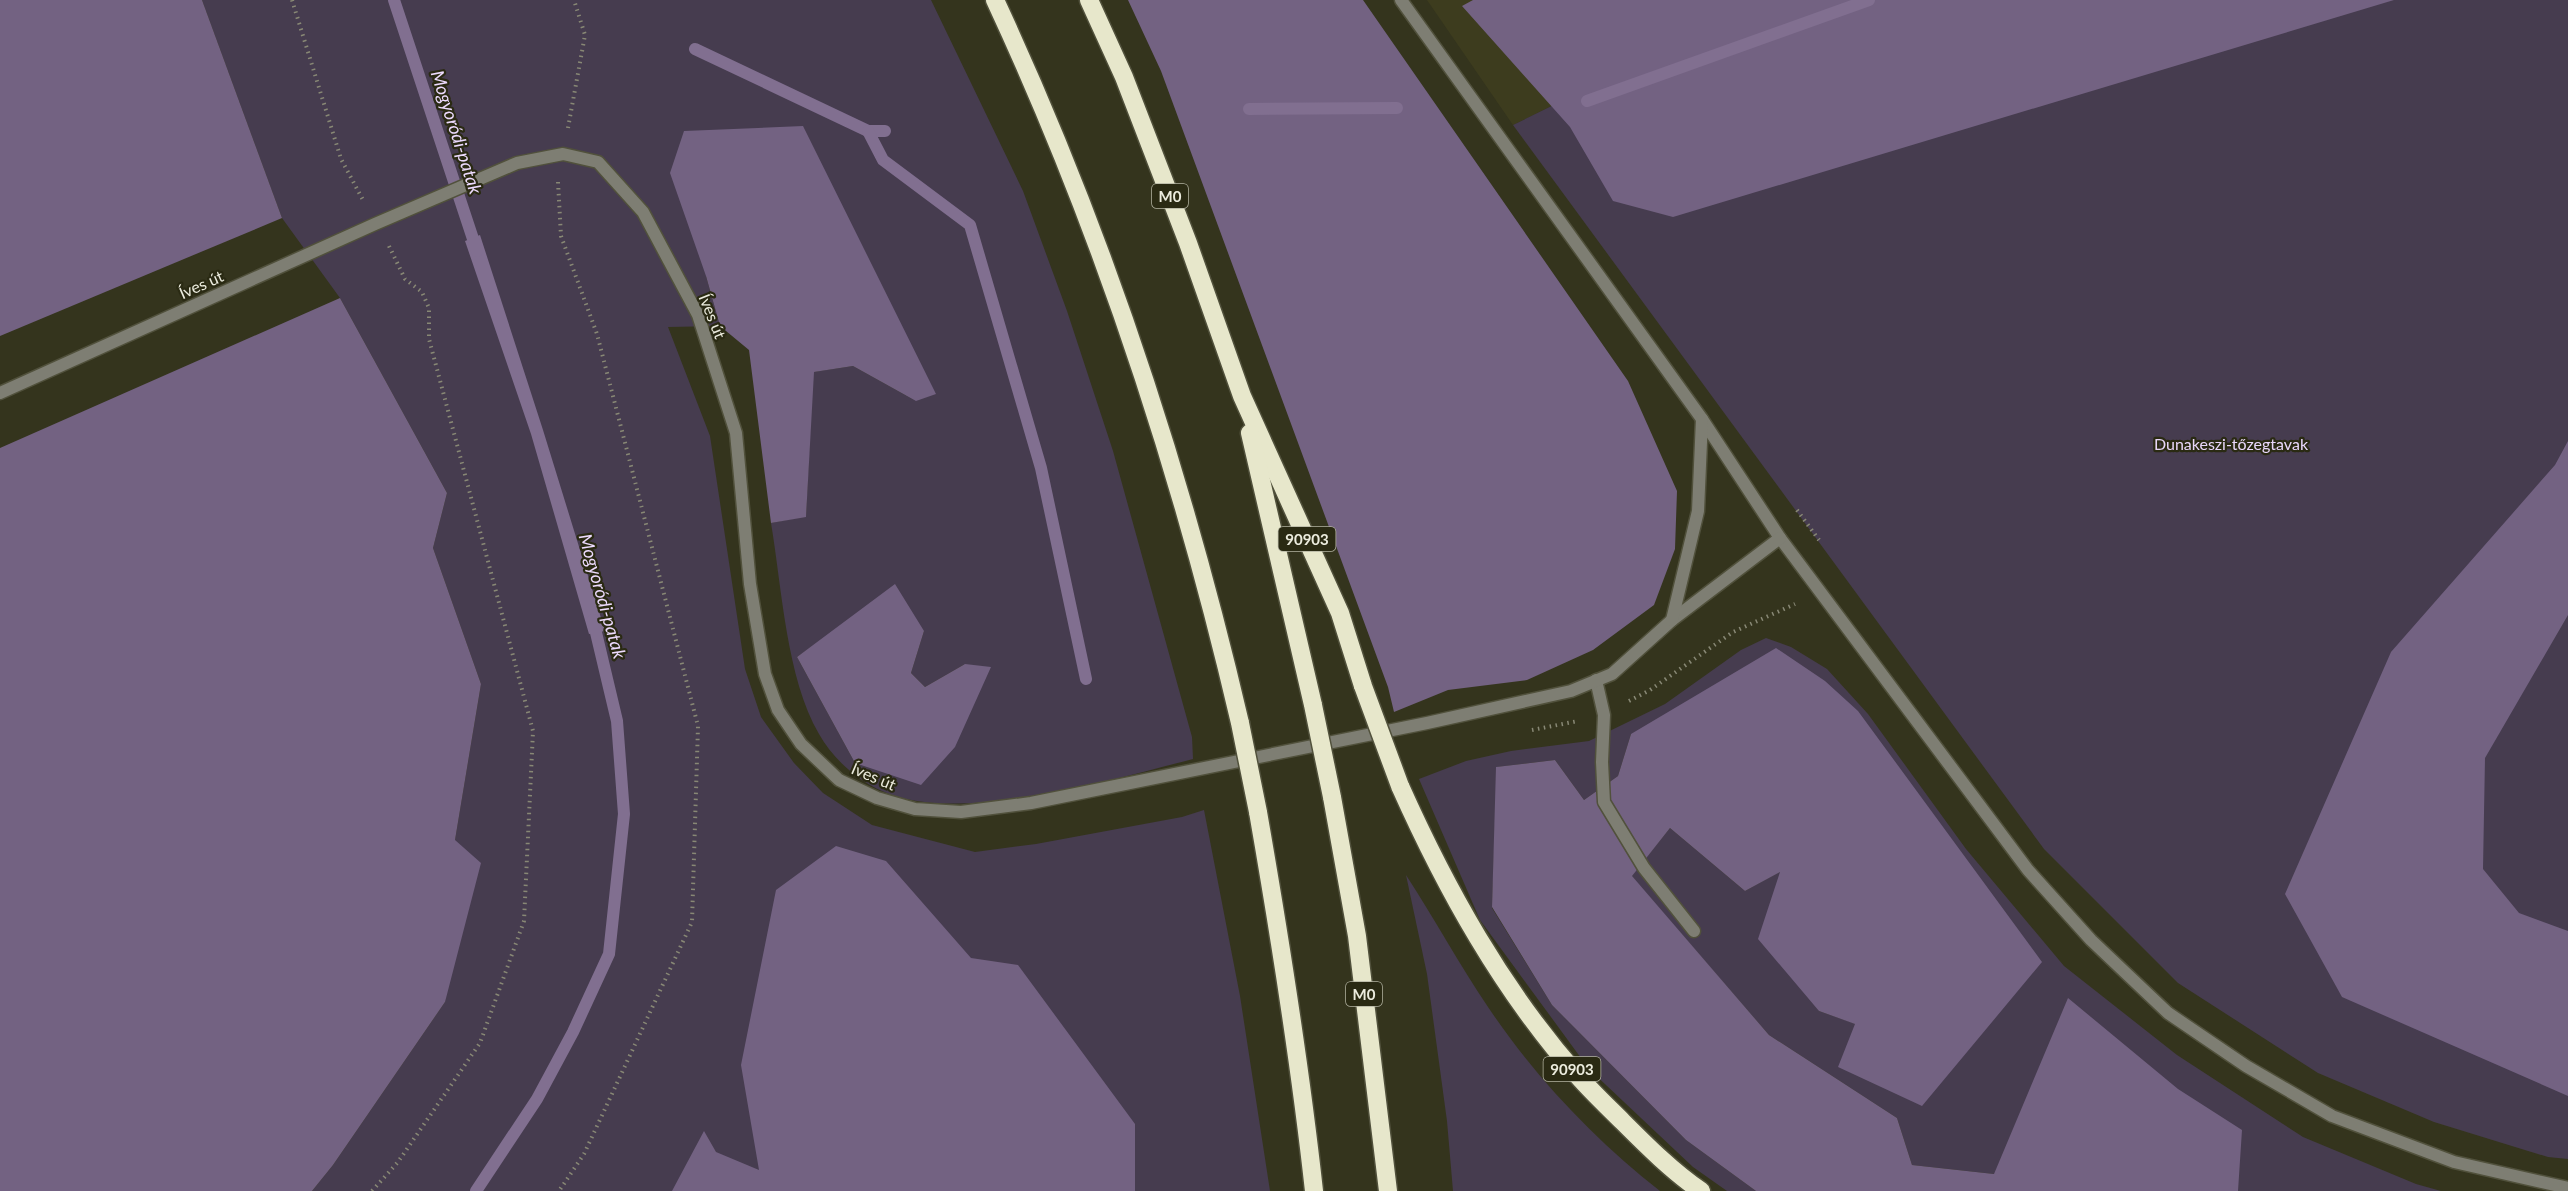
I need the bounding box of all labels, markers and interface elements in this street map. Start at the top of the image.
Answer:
water label: Mogyoródi-patak [427,67,488,197]
road number: M0 [1152,184,1188,208]
street label: Íves út [176,266,226,302]
street label: Íves út [695,291,731,341]
park label: Dunakeszi-tőzegtavak [2154,434,2309,453]
road number: 90903 [1278,527,1336,551]
water label: Mogyoródi-patak [575,531,631,661]
street label: Íves út [849,758,899,794]
road number: M0 [1346,982,1382,1006]
road number: 90903 [1544,1057,1600,1081]

